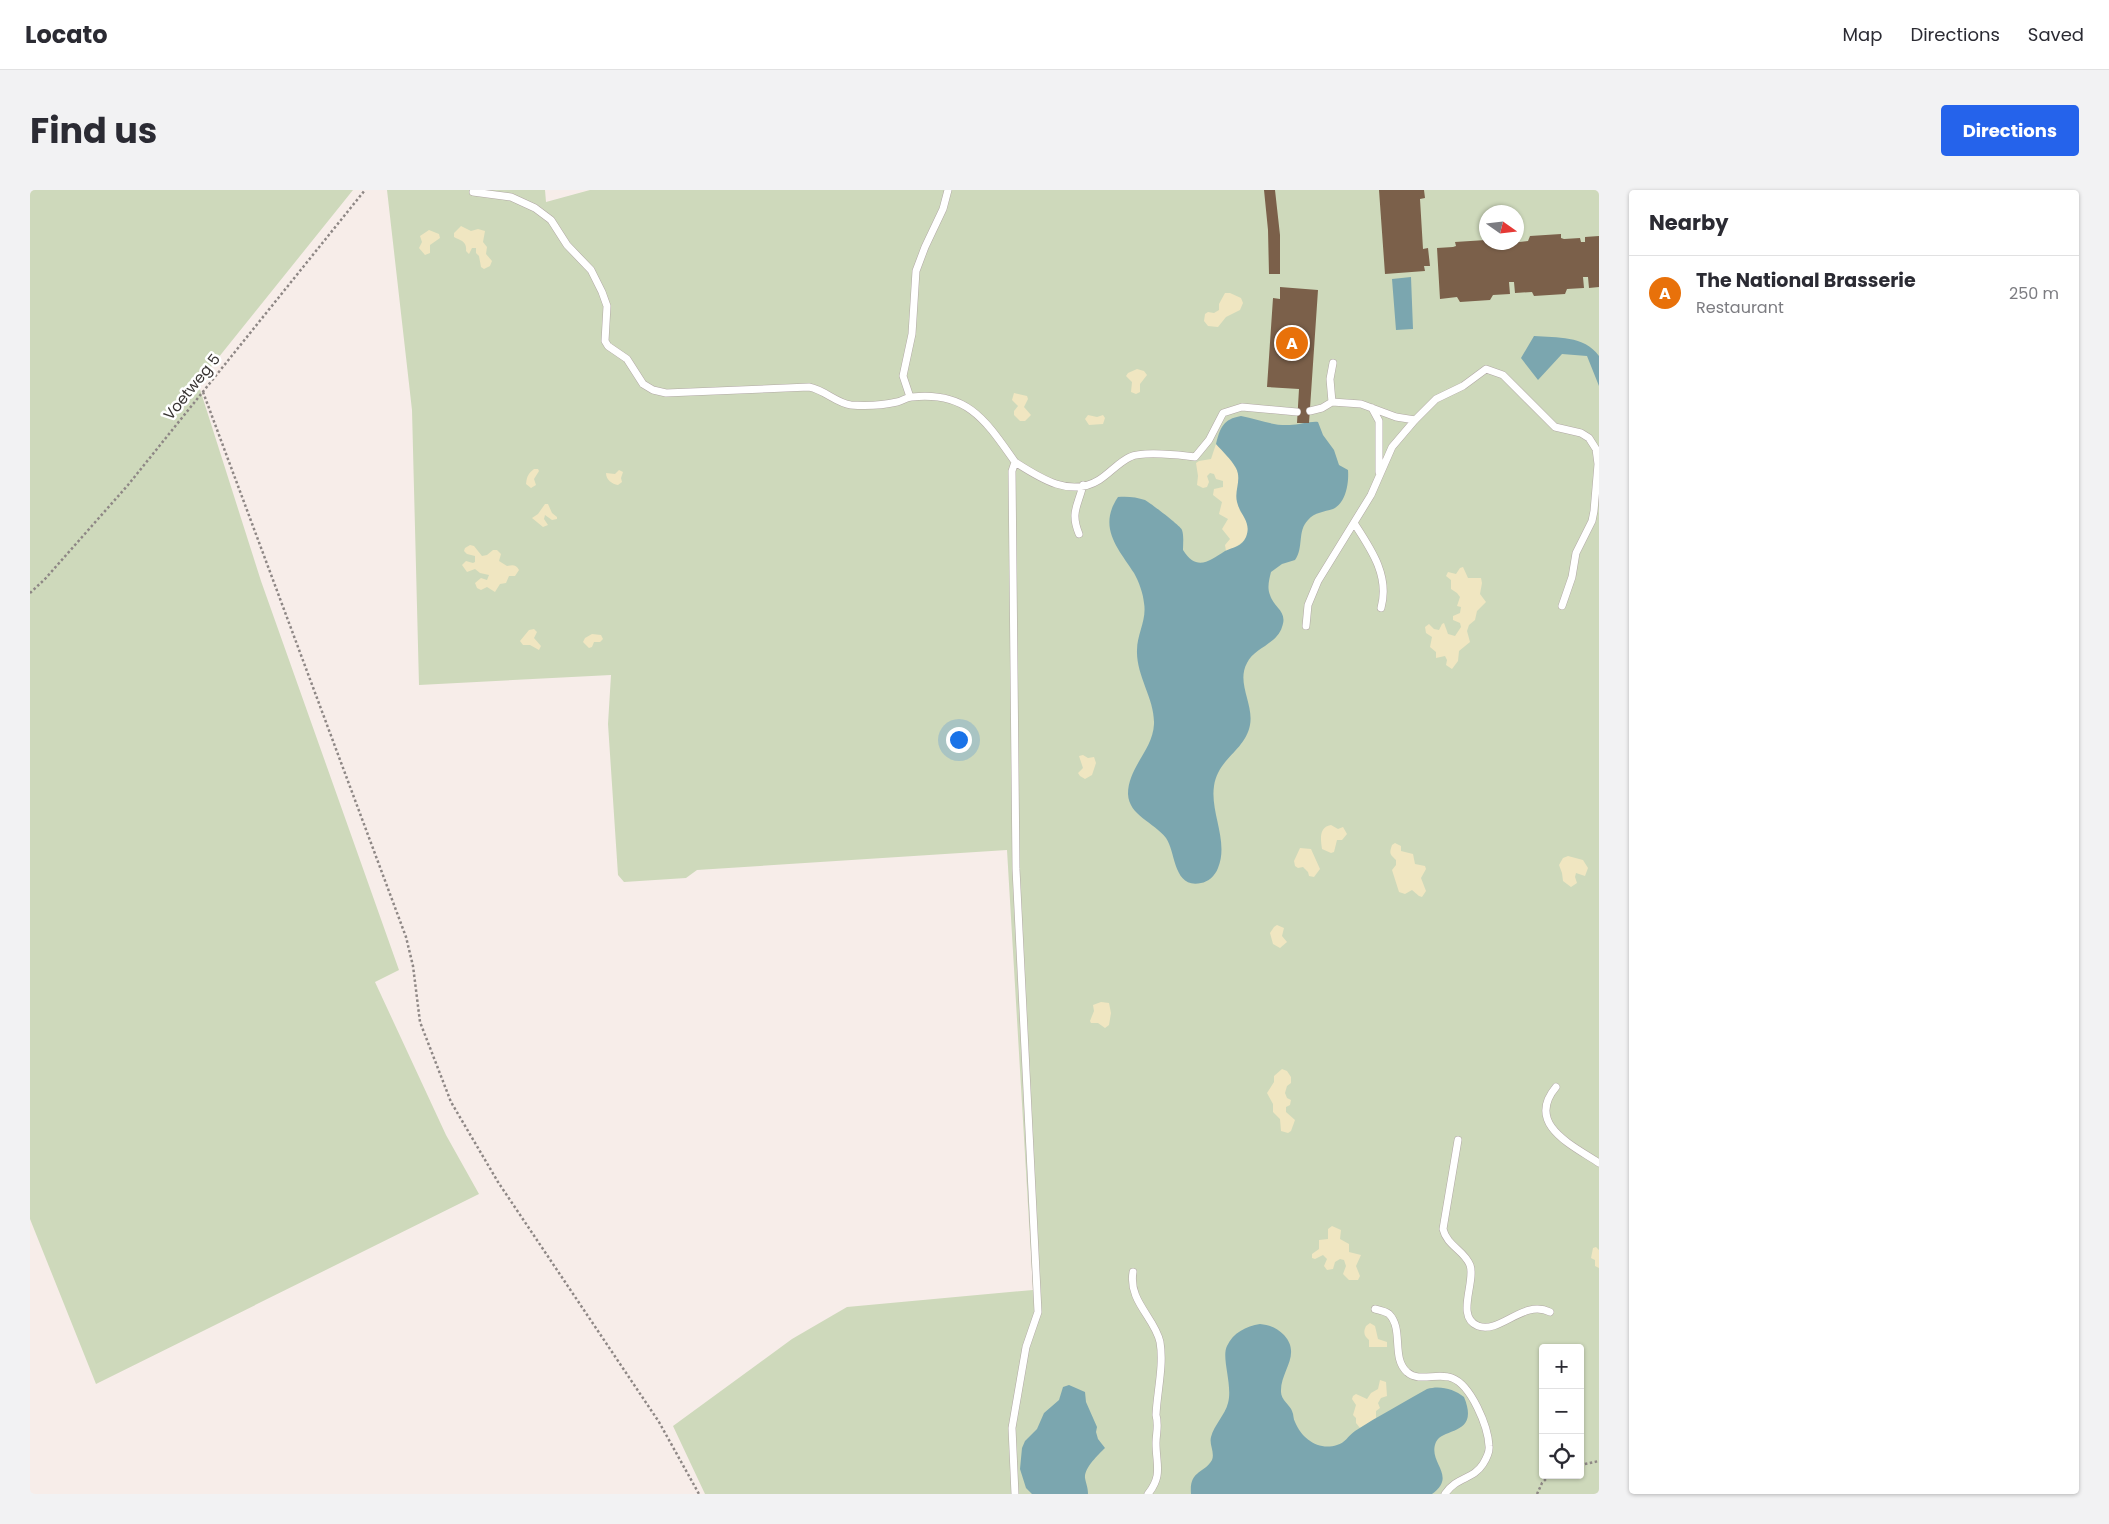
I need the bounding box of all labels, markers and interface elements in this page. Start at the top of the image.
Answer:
text: Locato [25,18,108,51]
text: Map [1843,22,1882,47]
text: Directions [1910,22,2000,47]
text: Saved [2028,22,2084,47]
button: Directions [1941,105,2079,156]
text: Find us [30,106,157,155]
north arrow [1479,205,1524,250]
text: Nearby [1649,208,1729,237]
text: The National Brasserie [1696,267,1916,294]
text: A [1659,282,1671,305]
text: 250 m [2009,282,2059,305]
text: Restaurant [1696,296,1784,319]
pin: A [1276,324,1308,362]
street label: Voetweg 5 [158,349,225,424]
your location [946,727,972,753]
map controls [1539,1344,1584,1479]
button: + [1539,1344,1584,1389]
button: − [1539,1389,1584,1434]
button: locate [1539,1434,1584,1479]

